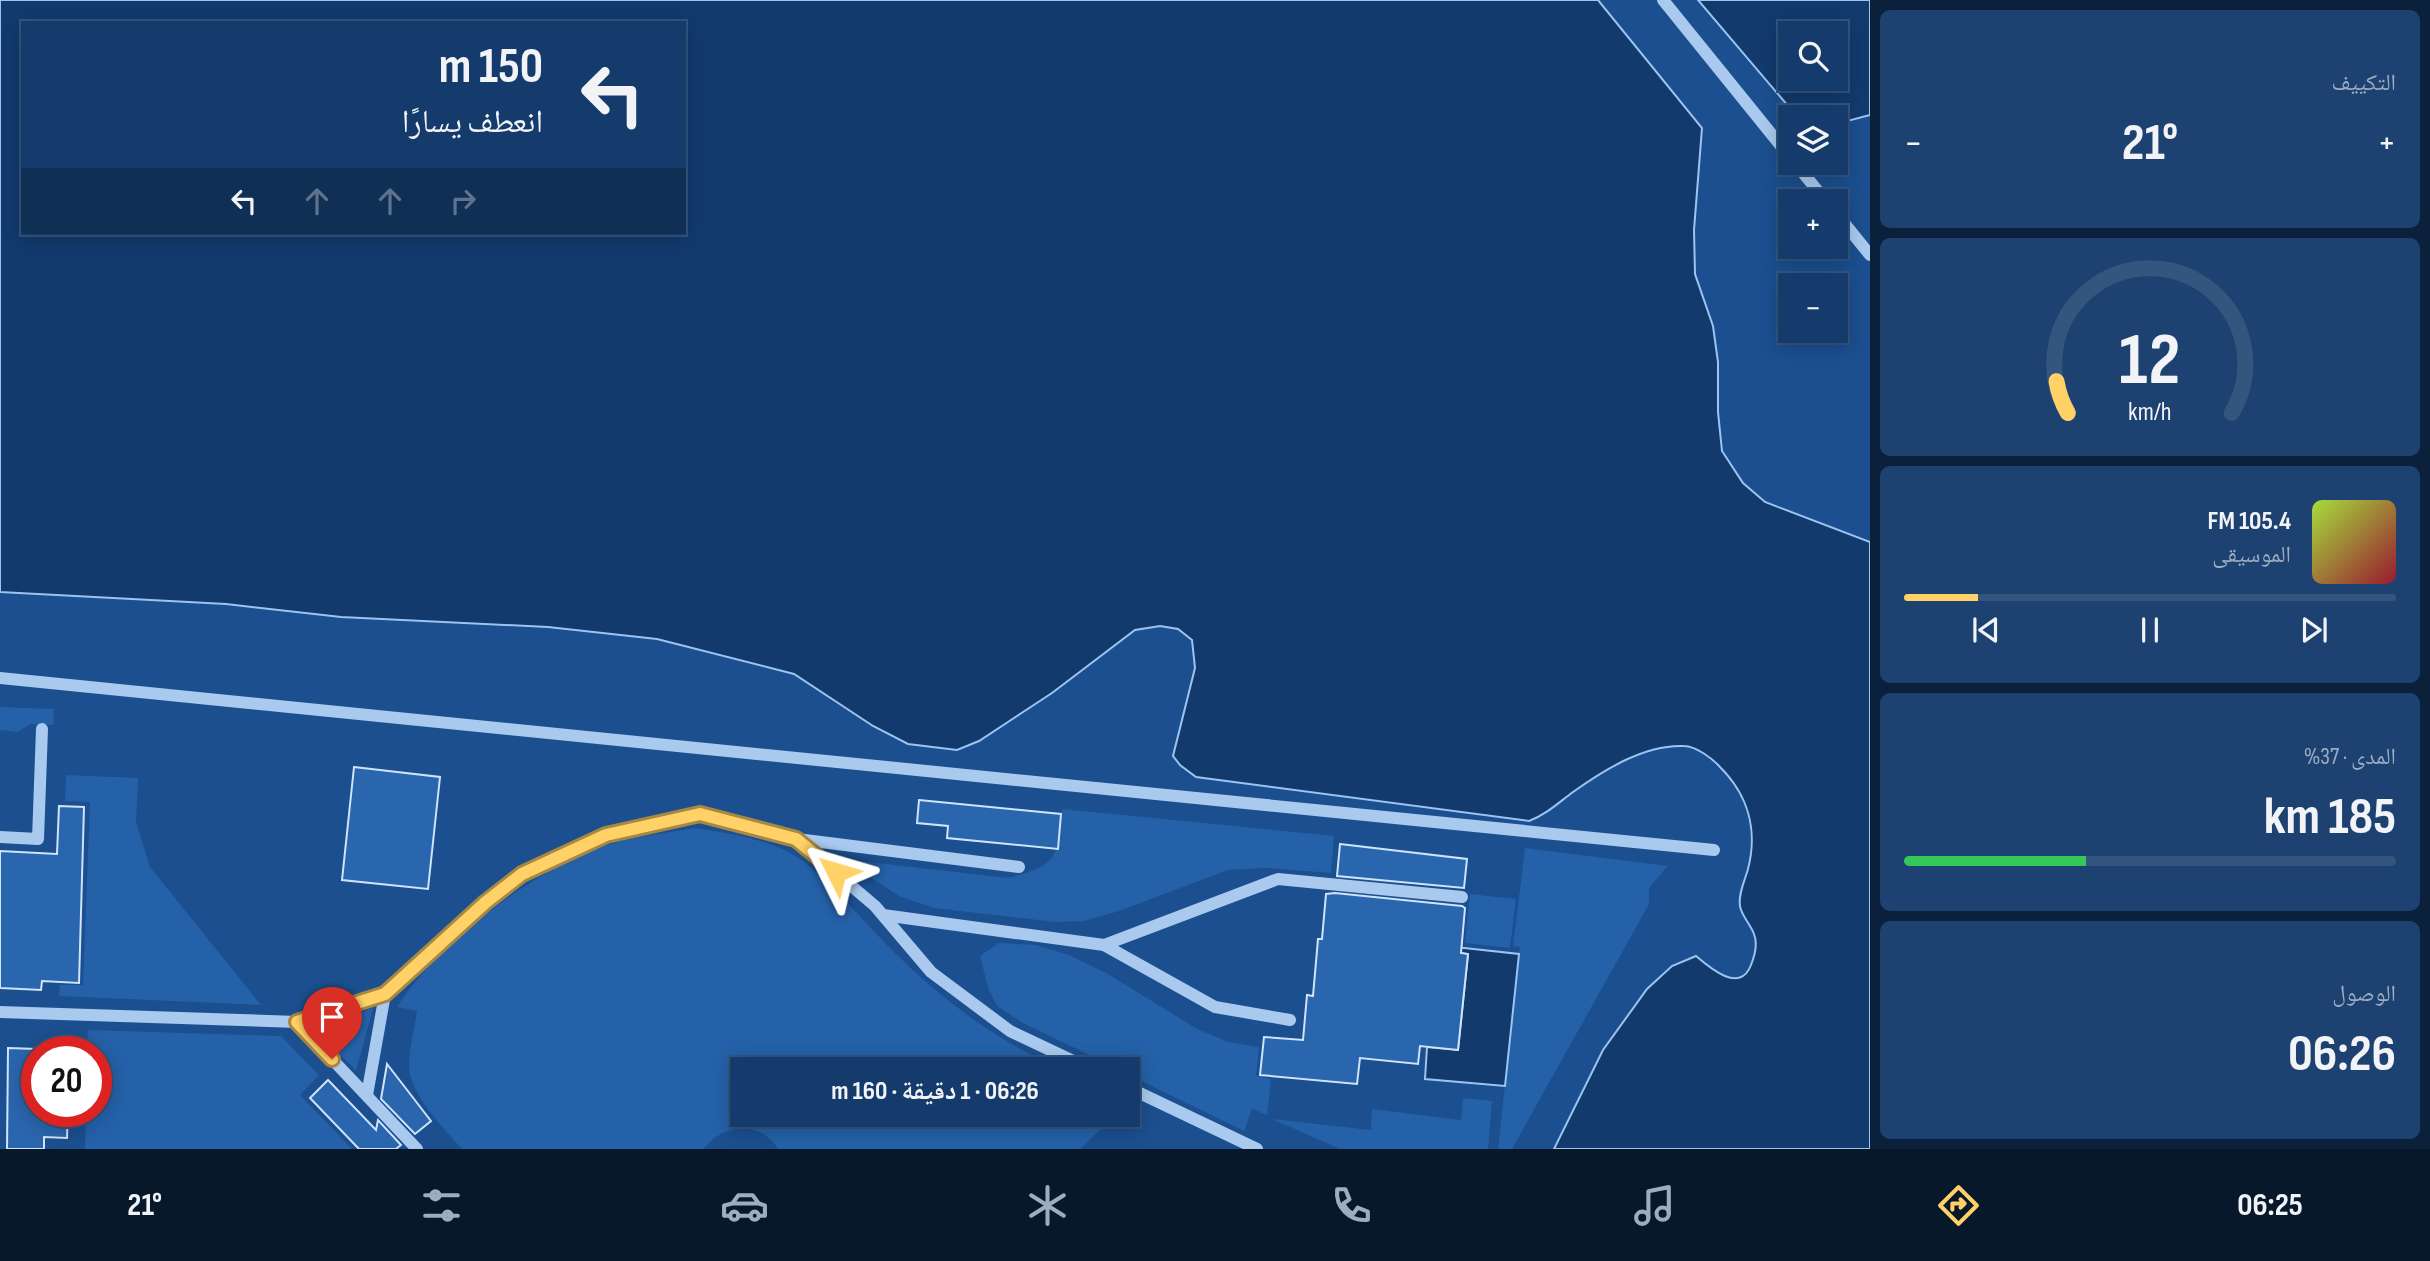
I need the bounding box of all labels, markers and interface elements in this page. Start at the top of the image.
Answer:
map controls [1778,21,1848,343]
button: search [1778,21,1848,91]
text: 150 m [439,38,543,97]
icon: left [567,49,658,140]
text: التكييف [2331,69,2396,97]
text: انعطف يسارًا [402,103,543,142]
button: layers [1778,105,1848,175]
text: 21° [2122,112,2178,175]
text: − [1904,121,1923,166]
text: + [2377,121,2396,166]
icon: left [225,182,263,220]
icon: ahead [298,182,336,220]
icon: ahead [371,182,409,220]
icon: right [444,182,482,220]
button: + [1778,189,1848,259]
button: − [1778,273,1848,343]
text: 12 [2119,317,2181,405]
text: km/h [2128,396,2172,427]
text: 105.4 FM [2208,506,2291,537]
text: الموسيقى [2212,541,2291,569]
icon: previous [1967,611,2005,649]
icon: pause [2131,611,2169,649]
icon: next [2295,611,2333,649]
text: المدى · 37% [2304,743,2396,771]
text: 185 km [2264,786,2396,849]
position arrow [799,835,873,909]
text: الوصول [2332,980,2396,1008]
pin [302,987,362,1059]
icon: arrive [313,998,351,1036]
text: 06:26 [2288,1023,2396,1086]
speed limit sign: 20 [21,1036,112,1127]
text: 06:26 · 1 دقيقة · 160 m [831,1076,1039,1107]
icon: filters [417,1181,466,1230]
icon: car [720,1181,769,1230]
icon: climate [1023,1181,1072,1230]
icon: phone [1327,1181,1376,1230]
icon: music [1630,1181,1679,1230]
icon: directions [1934,1181,1983,1230]
text: 21° [127,1186,162,1225]
text: 06:25 [2237,1186,2303,1225]

